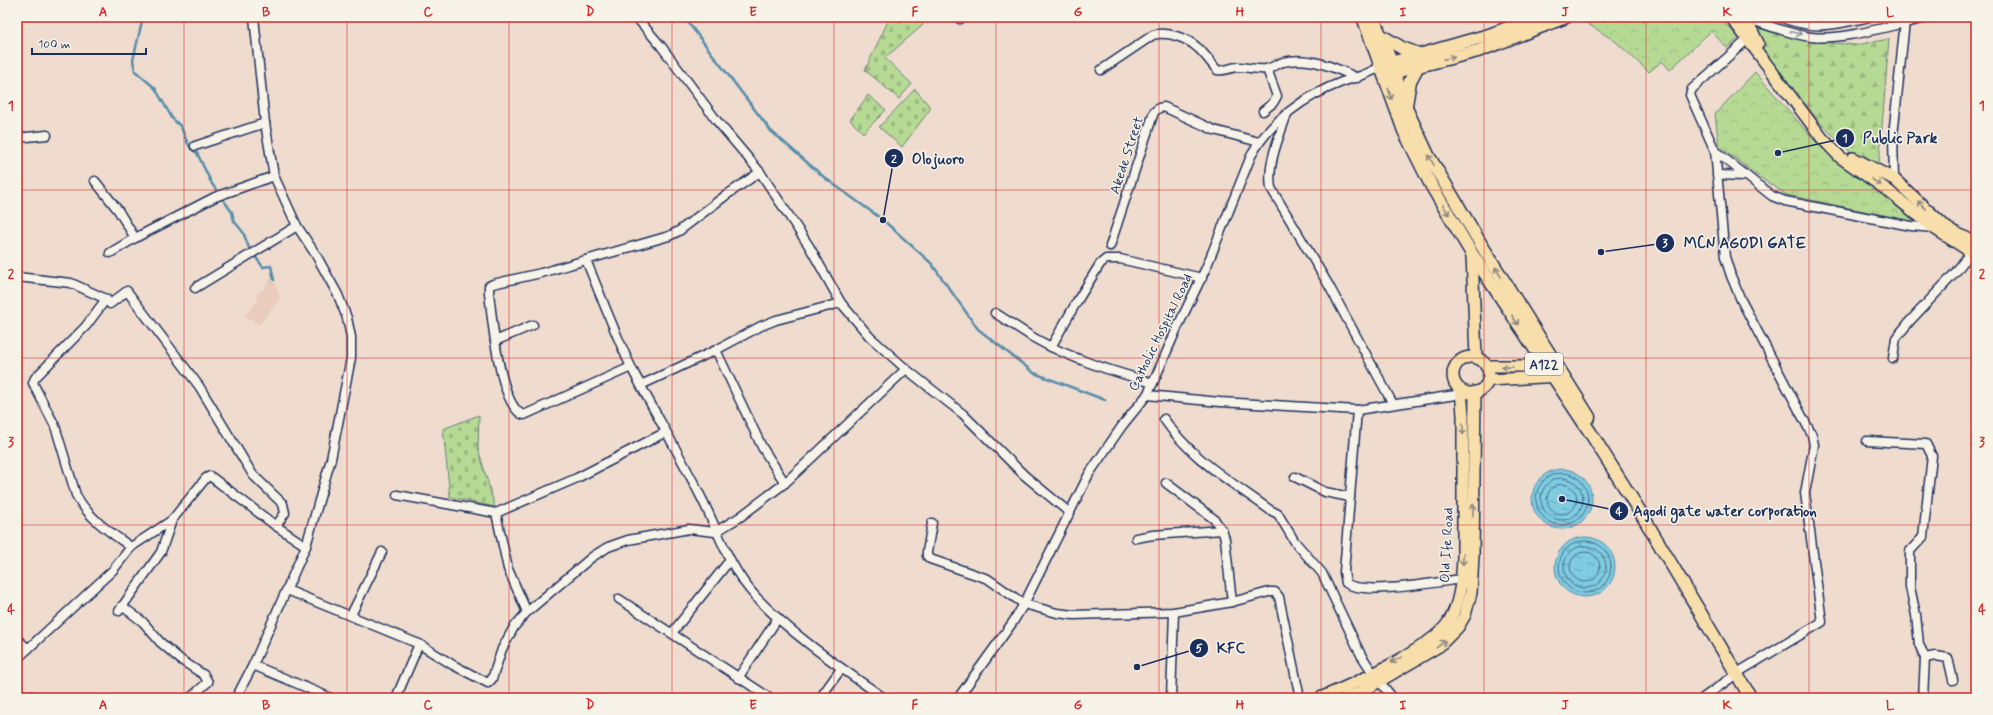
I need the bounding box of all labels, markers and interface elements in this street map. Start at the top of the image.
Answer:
text: A [99,4,107,21]
text: B [262,4,271,21]
text: C [423,4,433,21]
text: D [586,4,595,21]
text: E [749,4,757,21]
text: F [912,4,919,21]
text: G [1074,4,1083,21]
text: H [1236,4,1245,21]
text: I [1400,4,1407,21]
text: J [1561,4,1569,21]
text: K [1722,4,1732,21]
text: L [1886,4,1895,21]
scale bar [32,30,146,56]
one-way arrow [1789,30,1802,38]
text: 100 m [38,37,70,53]
one-way arrow [1442,54,1455,61]
one-way arrow [1387,87,1394,100]
text: 1 [8,98,14,115]
text: 1 [1979,98,1985,115]
street label: Akede Street [1106,114,1148,196]
callout: Public Park [1835,125,1945,152]
text: Public Park [1863,129,1938,149]
text: 1 [1842,131,1848,147]
callout: Olojuoro [884,145,972,172]
text: Olojuoro [912,150,964,170]
text: 2 [891,152,897,168]
one-way arrow [1427,154,1435,166]
one-way arrow [1870,178,1881,186]
one-way arrow [1917,200,1927,210]
one-way arrow [1442,204,1450,216]
callout: MCN AGODI GATE [1655,229,1815,256]
text: MCN AGODI GATE [1684,234,1807,254]
text: 3 [1662,236,1668,252]
text: 2 [8,266,15,283]
one-way arrow [1493,266,1501,278]
text: 2 [1979,266,1986,283]
street label: Catholic Hospital Road [1125,271,1197,394]
one-way arrow [1512,314,1520,326]
road number: A122 [1525,353,1563,375]
one-way arrow [1501,363,1514,371]
one-way arrow [1459,422,1467,435]
text: 3 [8,434,14,451]
text: 3 [1979,434,1985,451]
callout: Agodi gate water corporation [1609,497,1822,524]
text: Agodi gate water corporation [1633,502,1817,524]
one-way arrow [1469,504,1477,517]
text: 4 [1616,504,1623,520]
street label: Old Ife Road [1436,507,1458,583]
one-way arrow [1459,552,1466,565]
text: 4 [7,602,15,619]
text: 4 [1978,602,1986,619]
callout: KFC [1189,634,1253,661]
text: KFC [1217,639,1246,659]
one-way arrow [1435,640,1446,648]
text: 5 [1195,641,1203,657]
one-way arrow [1391,657,1403,664]
text: A [99,697,107,714]
text: B [262,697,271,714]
text: C [423,697,433,714]
text: D [586,697,595,714]
text: E [749,697,757,714]
text: F [912,697,919,714]
text: G [1074,697,1083,714]
text: H [1236,697,1245,714]
text: I [1400,697,1407,714]
text: J [1561,697,1569,714]
text: K [1722,697,1732,714]
text: L [1886,697,1895,714]

